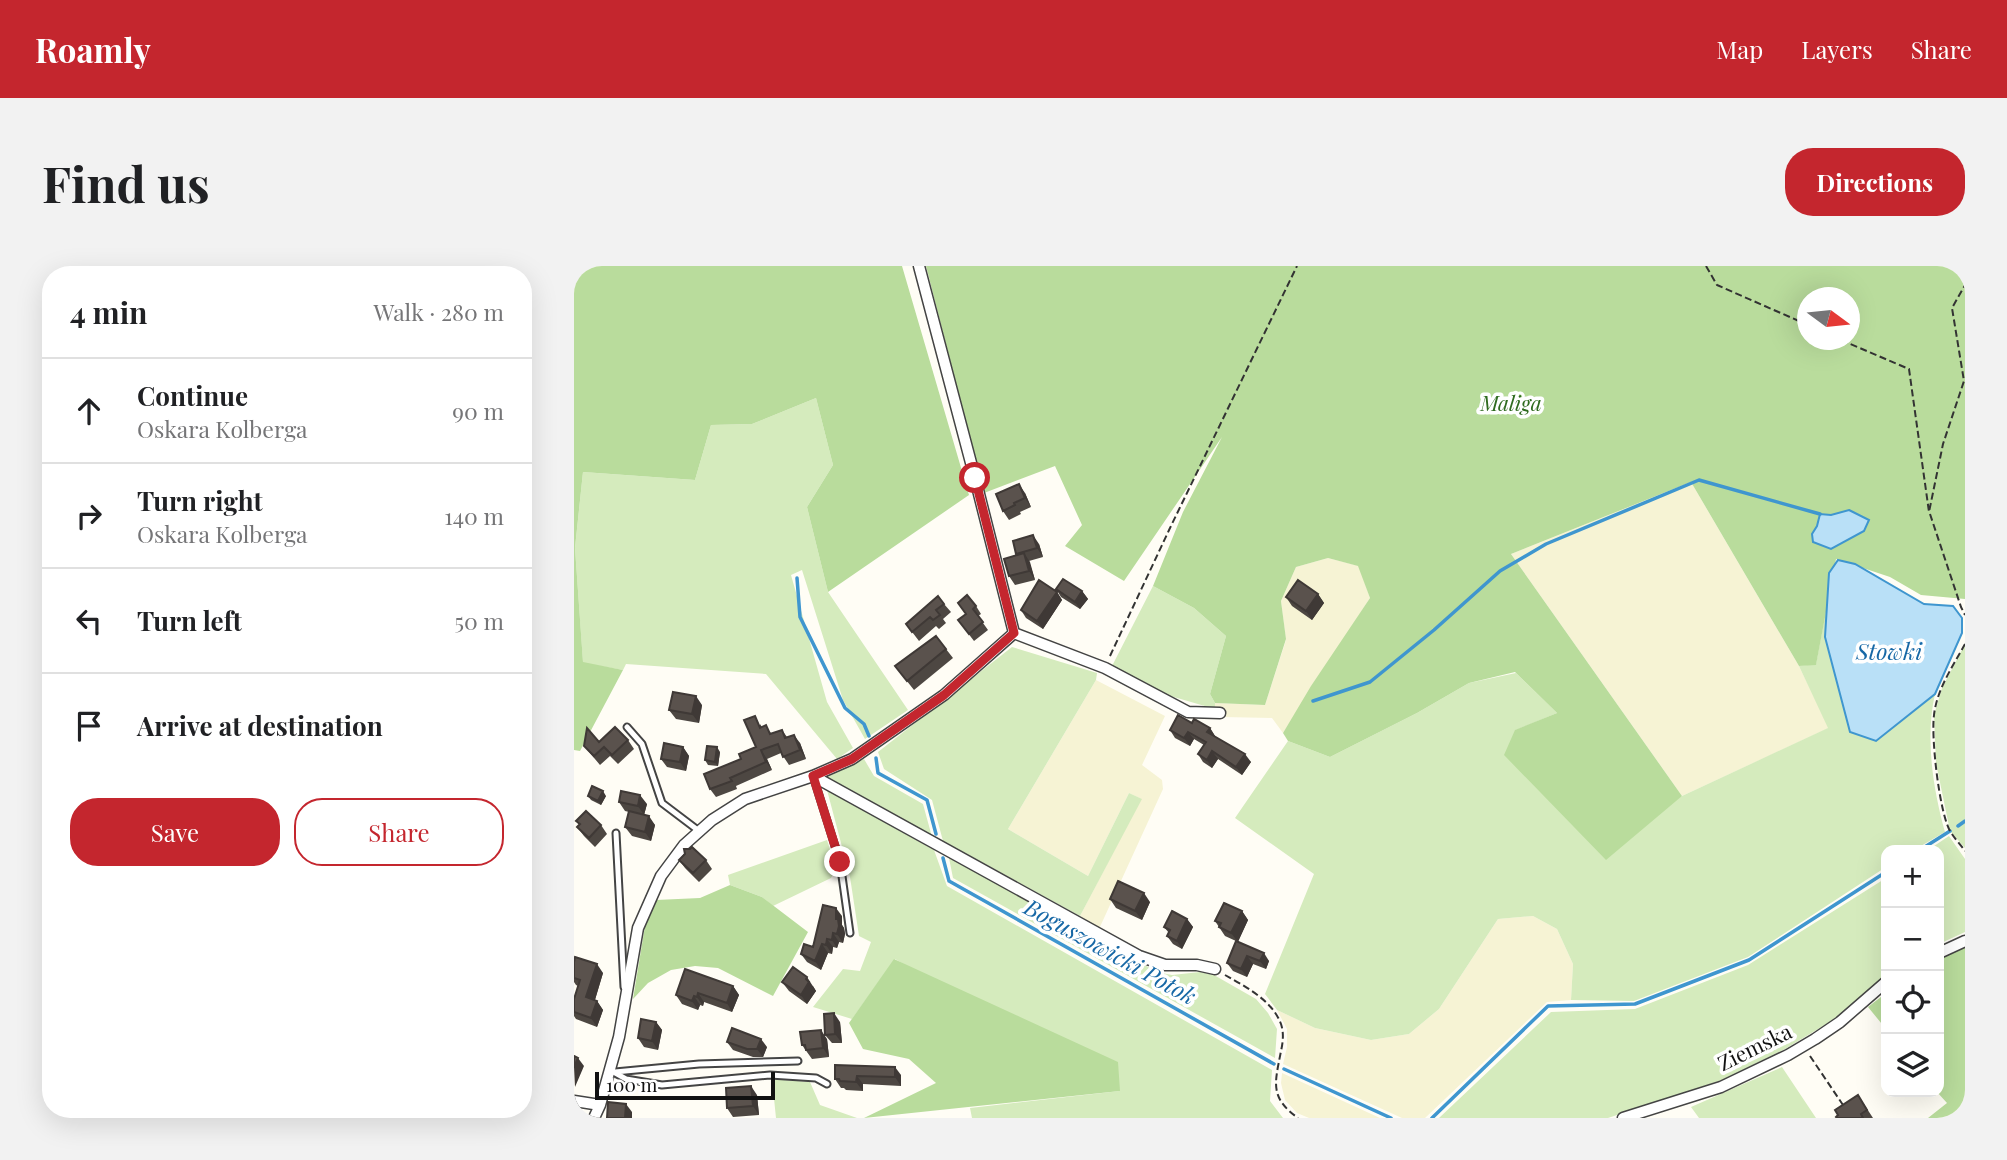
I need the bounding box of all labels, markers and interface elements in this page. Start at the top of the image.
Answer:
text: Roamly [35,27,151,71]
text: Map [1717,33,1763,65]
text: Layers [1801,33,1873,65]
text: Share [1911,33,1972,65]
button: Directions [1785,148,1965,216]
text: Find us [42,150,210,215]
north arrow [1797,287,1860,350]
text: 4 min [70,292,148,332]
text: Walk · 280 m [373,296,504,327]
text: Continue [137,378,248,413]
park label: Maliga [1479,388,1542,416]
icon: ahead [70,392,108,430]
text: 90 m [452,395,504,426]
text: Oskara Kolberga [137,413,308,444]
route start [959,462,990,493]
text: Turn right [137,483,263,518]
icon: right [70,497,108,535]
text: 140 m [444,500,504,531]
text: Oskara Kolberga [137,518,308,549]
icon: left [70,602,108,640]
text: Turn left [137,603,242,638]
text: 50 m [455,605,504,636]
water label: Stowki [1855,635,1923,666]
icon: arrive [70,707,108,745]
text: Arrive at destination [137,708,383,743]
button: Save [70,798,280,866]
button: Share [294,798,504,866]
map controls [1881,845,1944,1097]
button: + [1881,845,1944,908]
route end [824,846,855,877]
water label: Boguszowicki Potok [1018,890,1202,1011]
button: − [1881,908,1944,971]
button: locate [1881,971,1944,1034]
street label: Ziemska [1712,1016,1796,1076]
button: layers [1881,1034,1944,1097]
scale bar [595,1069,775,1101]
text: 100 m [606,1071,657,1097]

